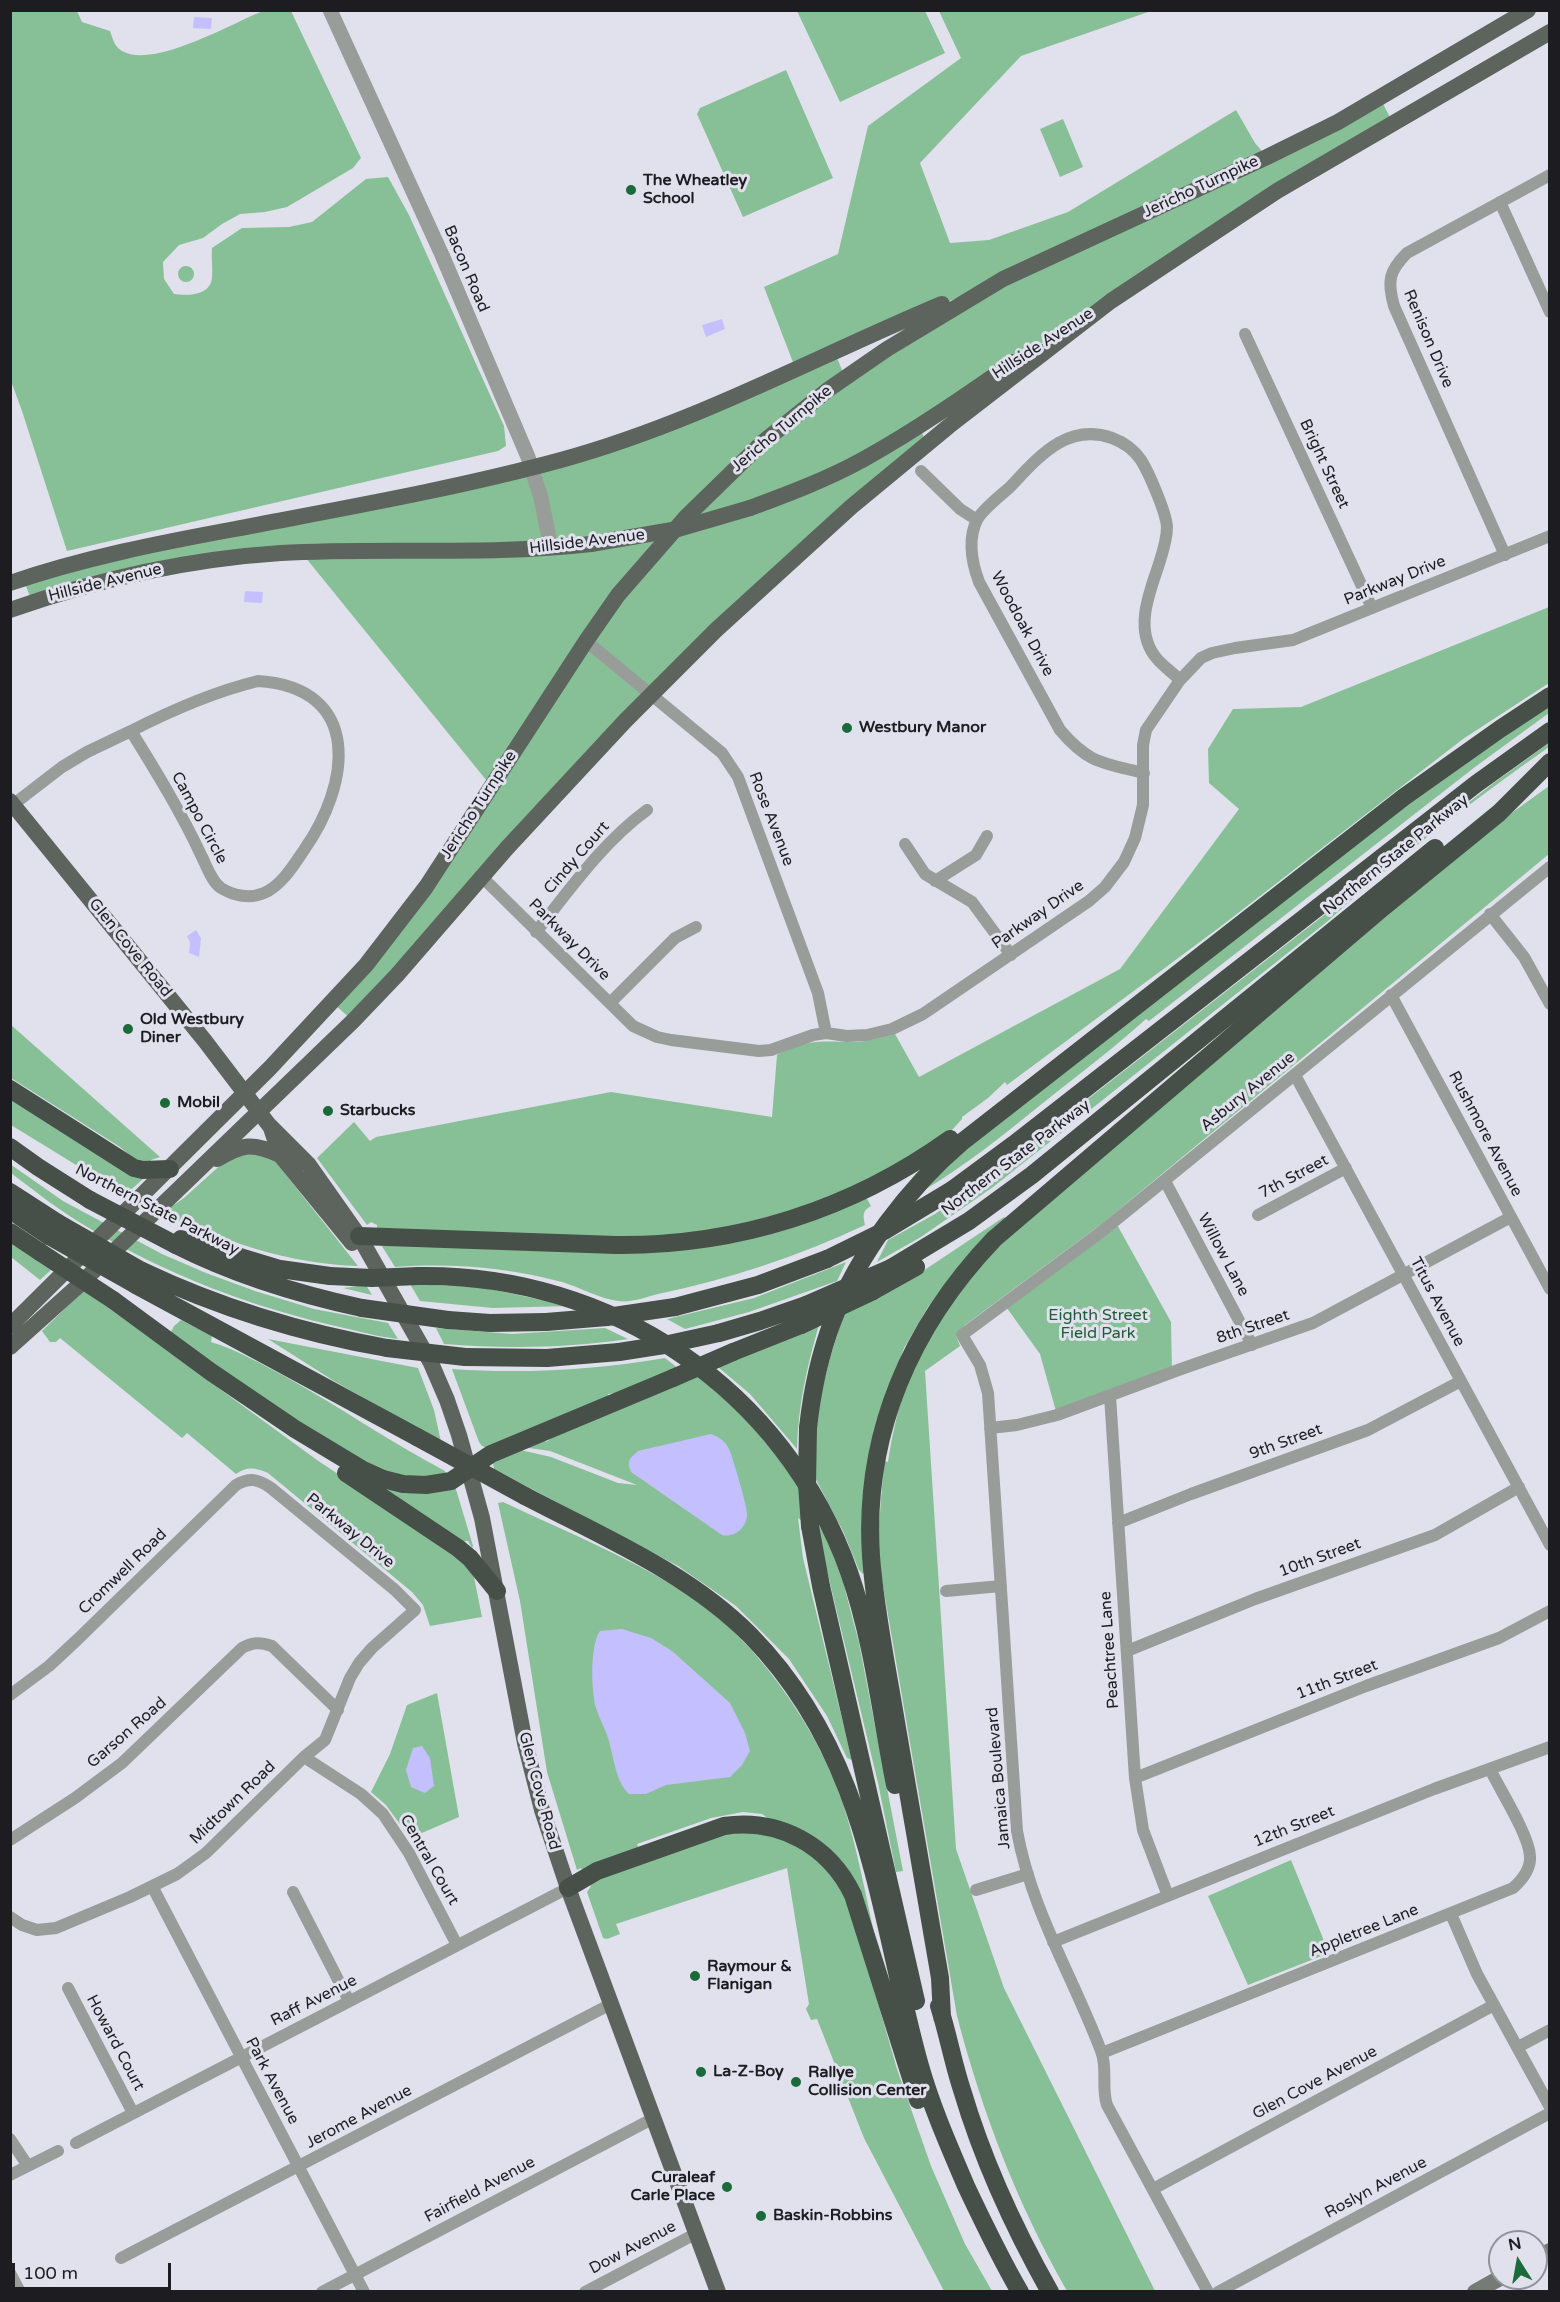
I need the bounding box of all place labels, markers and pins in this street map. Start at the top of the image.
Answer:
place label: The Wheatley School [643,171,747,209]
marker: The Wheatley School [624,183,638,197]
place label: Westbury Manor [859,718,986,738]
marker: Westbury Manor [840,721,854,735]
place label: Old Westbury Diner [140,1010,244,1048]
marker: Old Westbury Diner [121,1022,135,1036]
place label: Mobil [177,1093,220,1113]
marker: Mobil [158,1096,172,1110]
place label: Starbucks [340,1101,415,1121]
marker: Starbucks [321,1104,335,1118]
place label: Raymour & Flanigan [707,1957,792,1995]
marker: Raymour & Flanigan [688,1969,702,1983]
place label: La-Z-Boy [713,2062,784,2082]
place label: Rallye Collision Center [808,2063,926,2101]
marker: La-Z-Boy [694,2065,708,2079]
marker: Rallye Collision Center [789,2075,803,2089]
place label: Curaleaf Carle Place [630,2168,715,2206]
marker: Curaleaf Carle Place [720,2180,734,2194]
place label: Baskin-Robbins [773,2206,892,2226]
marker: Baskin-Robbins [754,2209,768,2223]

